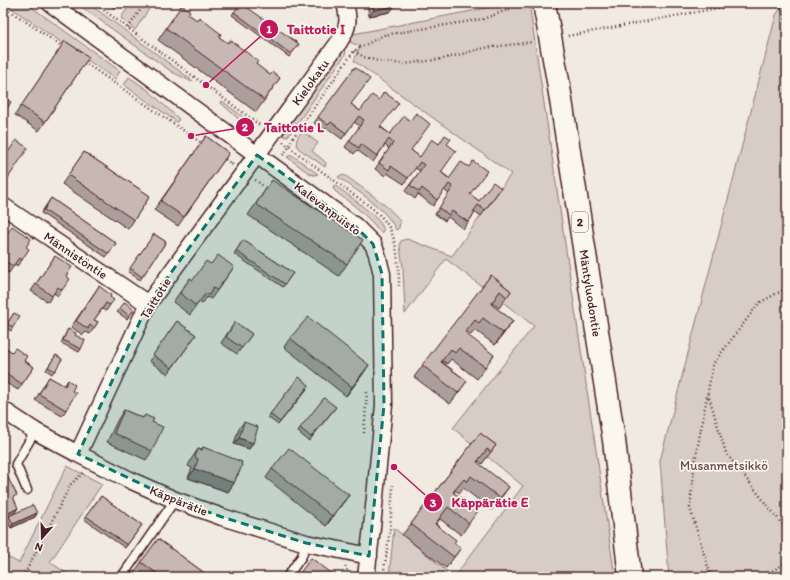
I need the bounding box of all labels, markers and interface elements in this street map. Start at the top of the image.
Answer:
callout: Taittotie I [259,16,353,42]
text: Taittotie I [286,21,345,38]
text: 1 [266,22,272,36]
street label: Kielokatu [289,56,332,108]
callout: Taittotie L [235,114,332,140]
text: Taittotie L [263,119,325,136]
text: 2 [242,120,249,134]
street label: Kalevanpuisto [291,178,364,239]
road number: 2 [572,212,588,232]
street label: Männistöntie [41,229,110,282]
street label: Mäntyluodontie [576,248,605,338]
street label: Taittotie [137,275,174,322]
park label: Musanmetsikkö [680,458,768,473]
street label: Käppärätie [148,482,210,519]
callout: Käppärätie E [423,489,536,515]
text: Käppärätie E [452,494,529,511]
text: 3 [430,496,437,510]
north arrow [22,518,62,558]
text: N [33,540,44,554]

